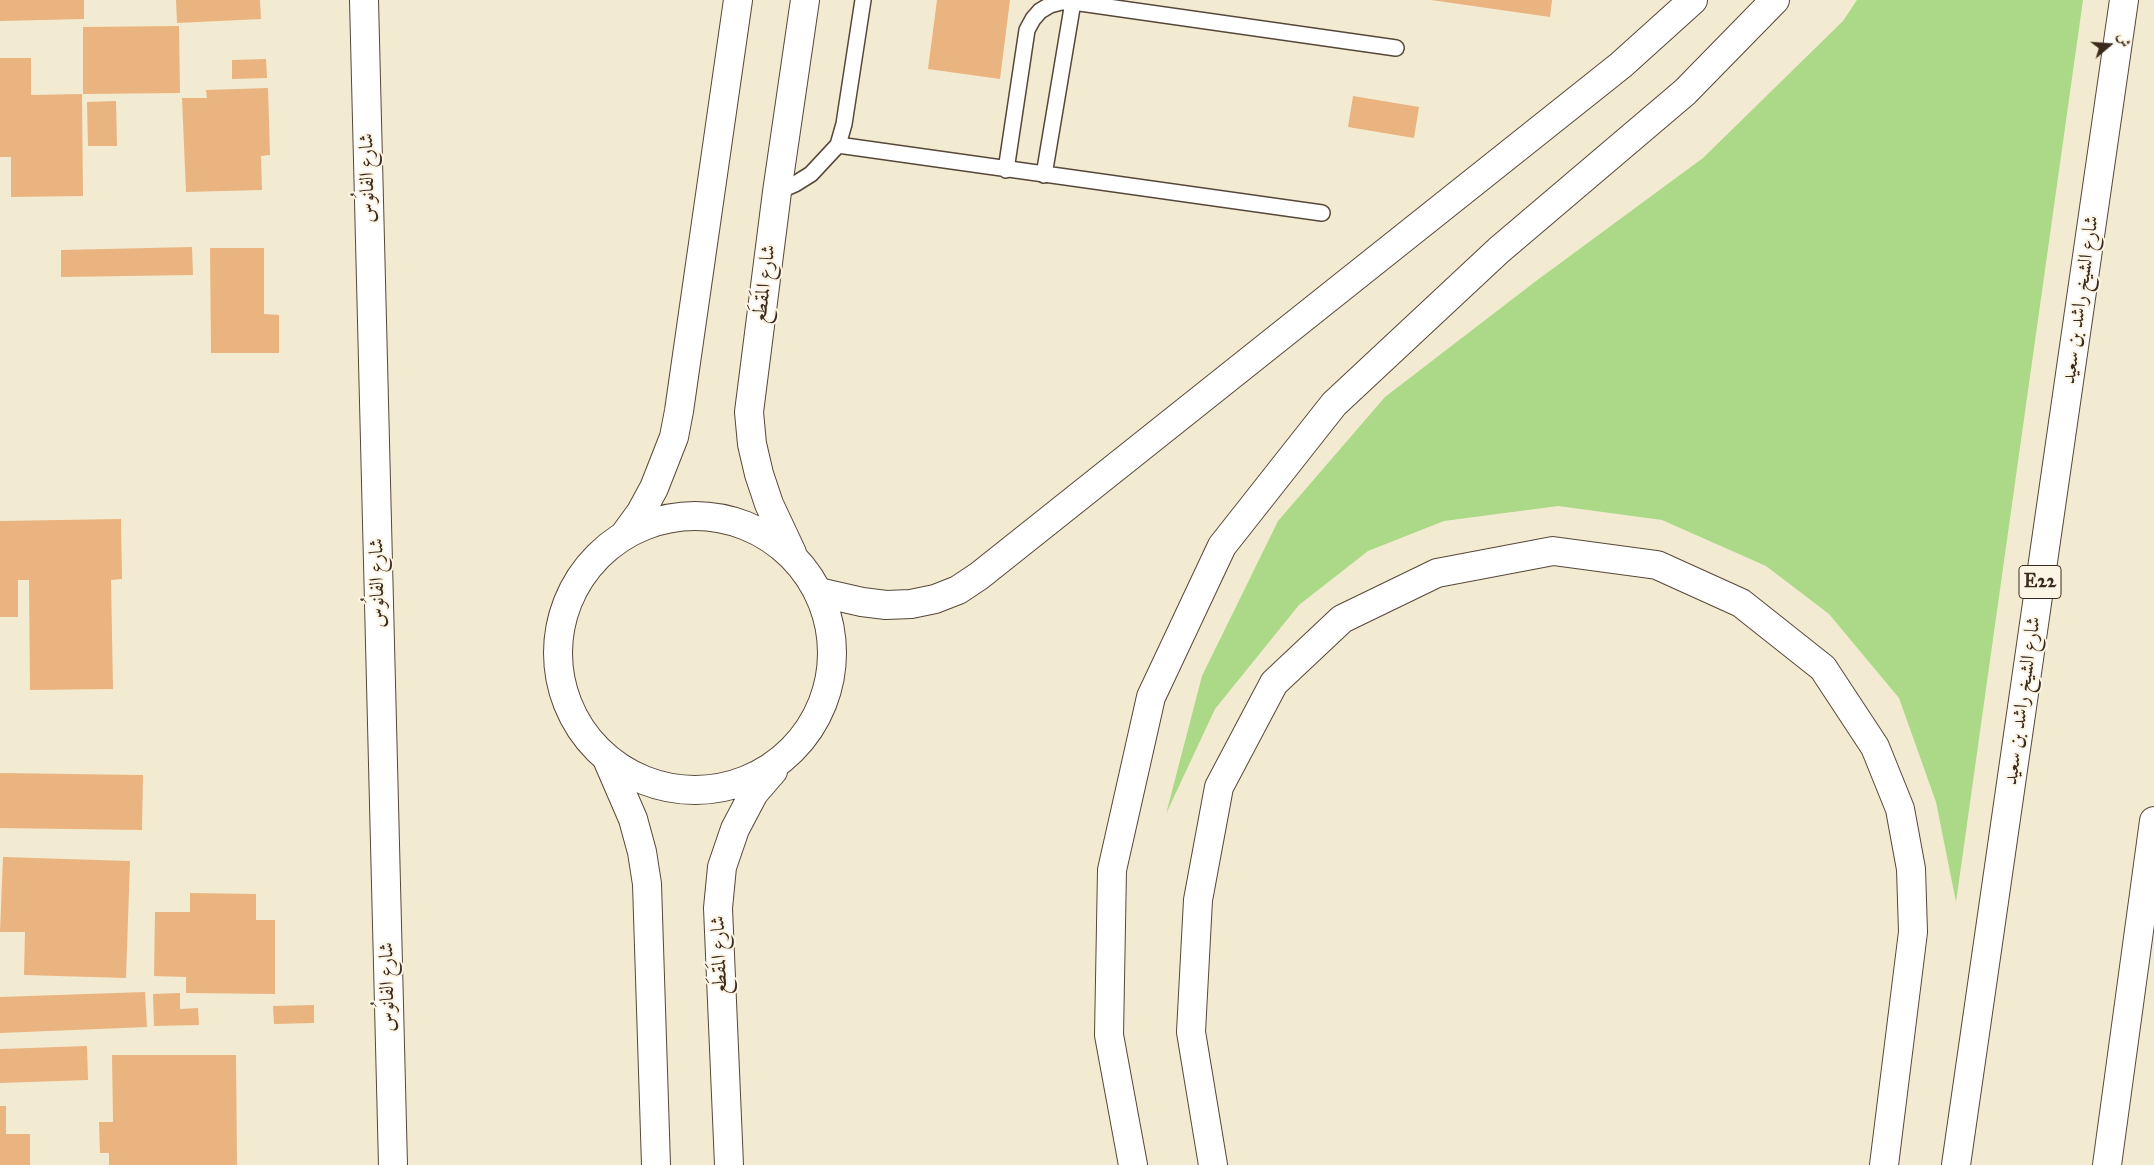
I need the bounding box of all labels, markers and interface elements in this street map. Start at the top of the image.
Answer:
north arrow [2084,20,2134,70]
text: ش [2114,31,2134,49]
street label: شارع الفانُوس [355,133,381,223]
street label: شارع الشيخ راشد بن سعيد [2057,214,2105,386]
street label: شارع المَقطَع [748,243,782,325]
street label: شارع الفانُوس [365,538,391,628]
road number: E22 [2019,566,2061,598]
street label: شارع الشيخ راشد بن سعيد [1999,615,2047,787]
street label: شارع المَقطَع [707,915,733,995]
street label: شارع الفانُوس [375,942,401,1032]

